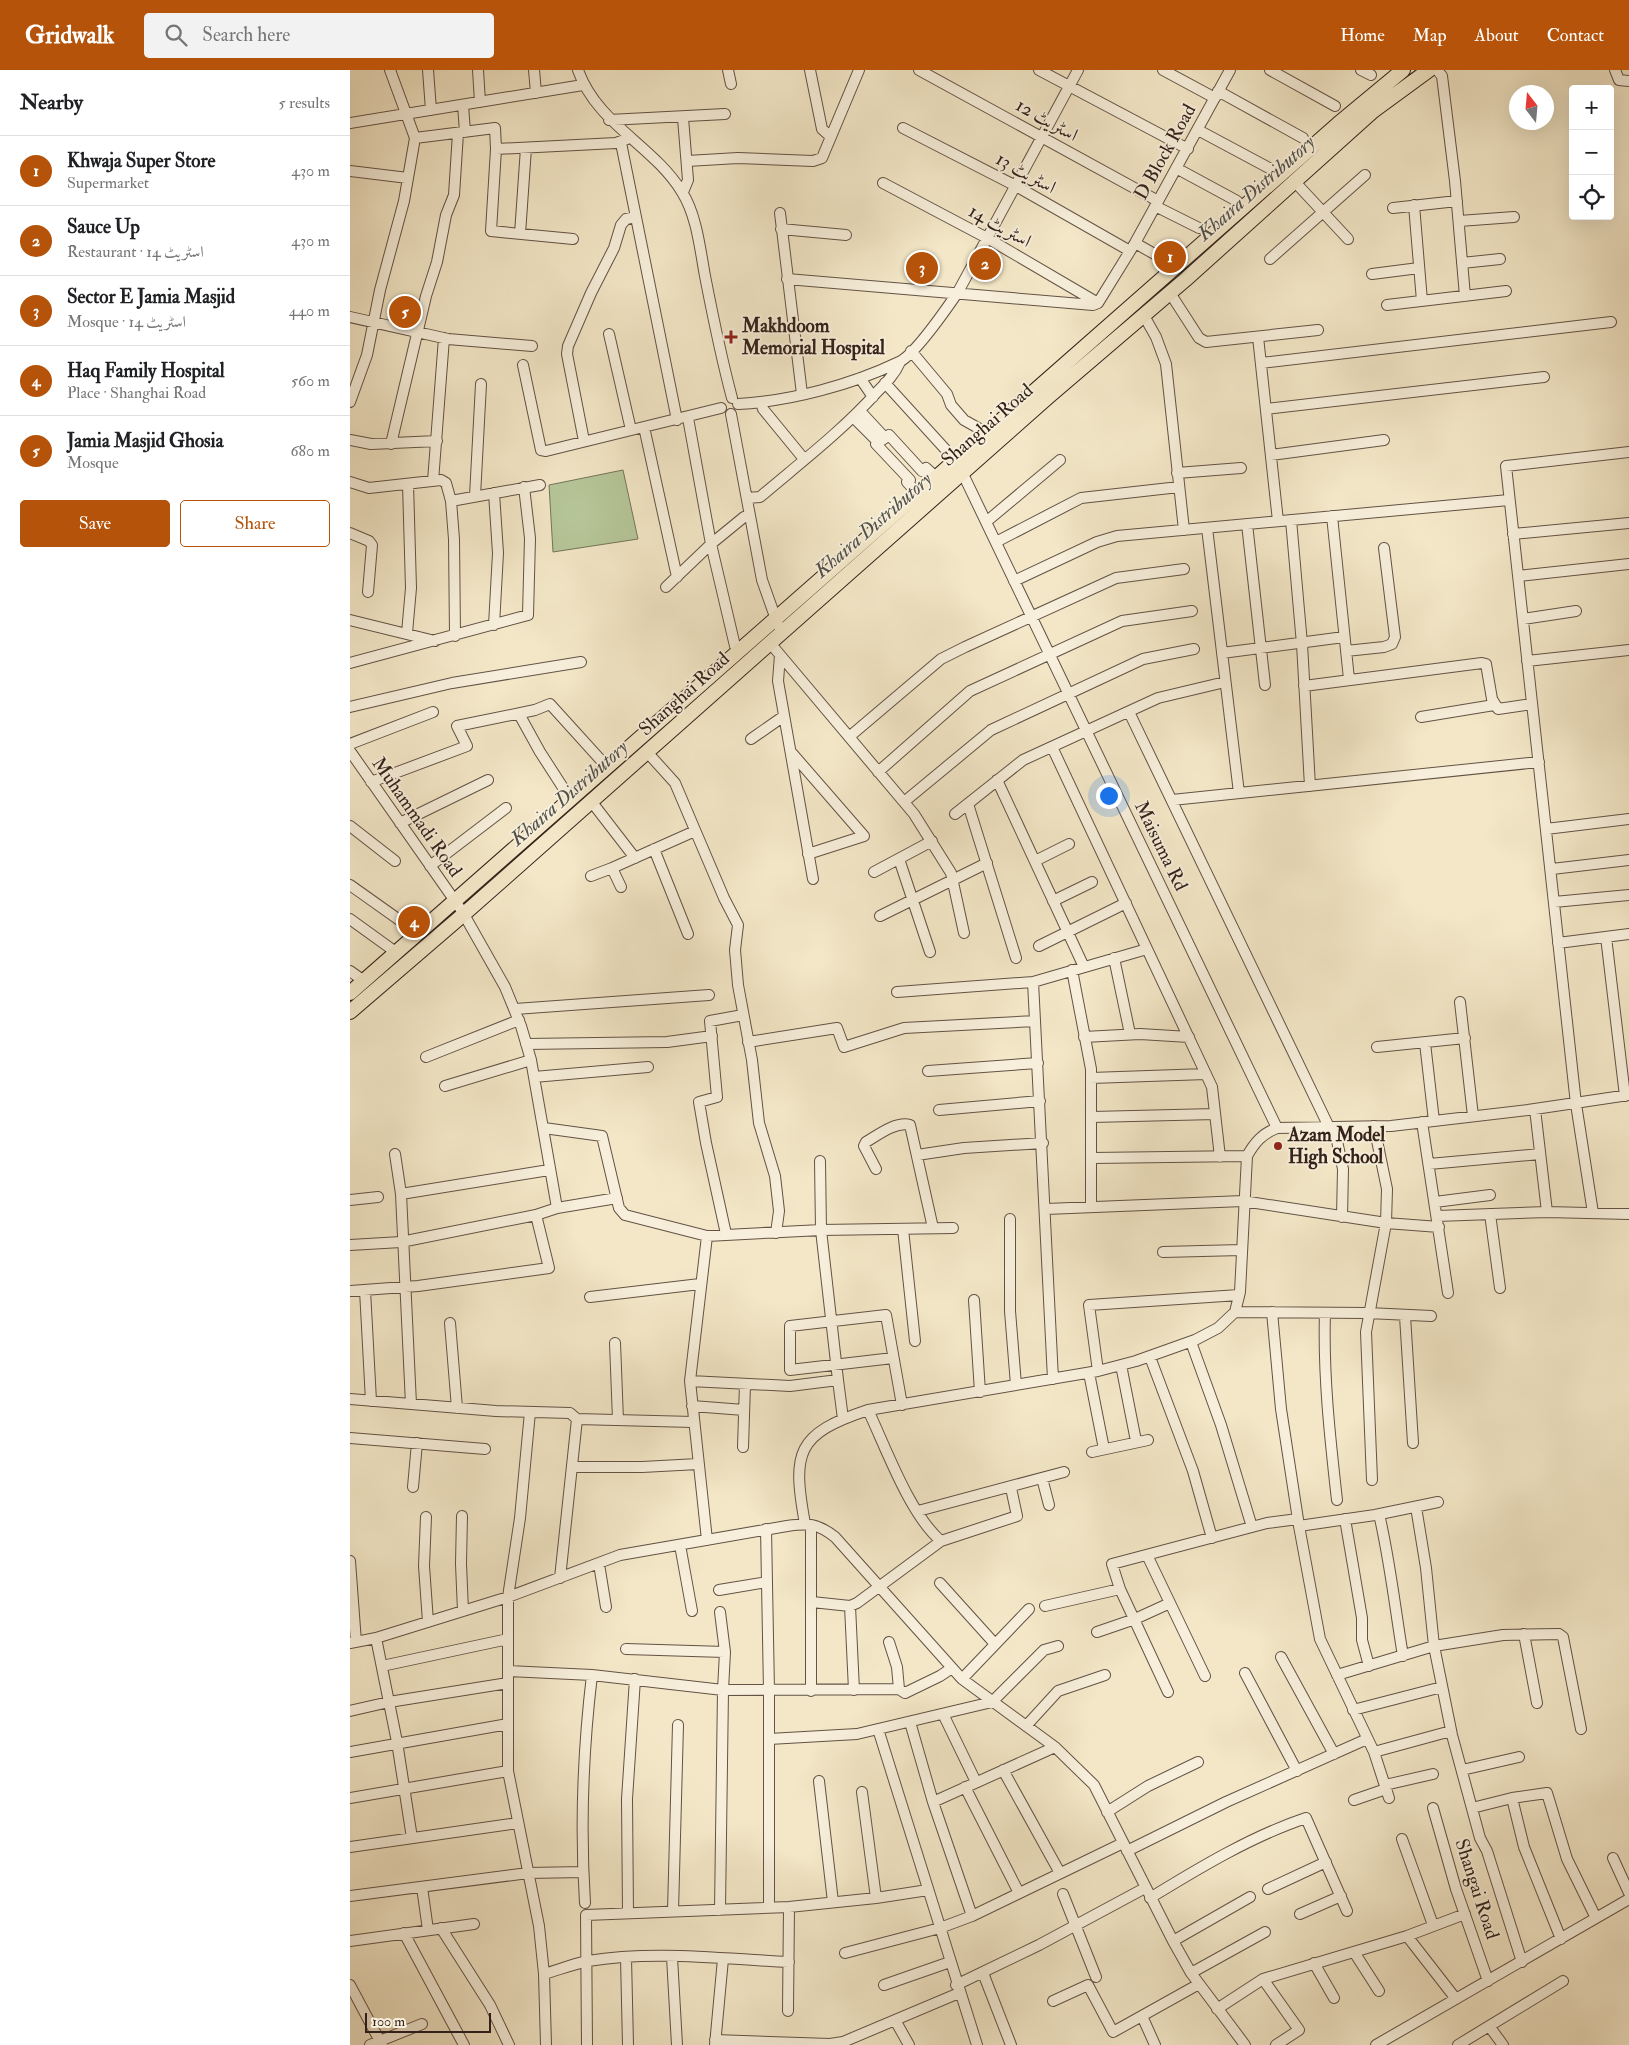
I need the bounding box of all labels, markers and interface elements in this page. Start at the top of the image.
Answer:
search box [144,13,494,58]
text: Gridwalk [25,20,114,51]
icon: search [162,21,190,49]
text: Search here [202,23,290,47]
text: Home [1340,24,1385,47]
text: Map [1413,24,1447,47]
text: About [1475,24,1519,47]
text: Contact [1547,24,1604,47]
north arrow [1509,85,1554,130]
map controls [1569,85,1614,220]
button: + [1569,85,1614,130]
text: Nearby [20,89,83,116]
text: 5 results [279,93,330,113]
street label: اسٹریٹ 12 [1012,93,1082,147]
street label: D Block Road [1129,99,1202,204]
water label: Khaira Distributory [1191,130,1320,247]
button: − [1569,130,1614,175]
street label: اسٹریٹ 13 [992,147,1060,199]
text: Khwaja Super Store [67,149,215,173]
text: 1 [33,161,39,181]
text: 430 m [291,161,330,181]
text: Supermarket [67,173,149,193]
button: locate [1569,175,1614,220]
street label: اسٹریٹ 14 [964,199,1036,253]
text: Sauce Up [67,215,140,239]
text: 2 [32,231,40,251]
text: 430 m [291,231,330,251]
pin: 1 [1154,238,1186,276]
text: Restaurant · اسٹریٹ 14 [67,242,204,262]
pin: 2 [969,245,1001,283]
pin: 3 [906,249,938,287]
text: Sector E Jamia Masjid [67,285,235,309]
pin: 5 [389,293,421,331]
text: 3 [33,301,39,321]
text: 440 m [289,301,330,321]
text: Mosque · اسٹریٹ 14 [67,312,186,332]
place label: Makhdoom Memorial Hospital [741,314,885,361]
marker: Makhdoom Memorial Hospital [724,330,738,344]
text: Haq Family Hospital [67,359,225,383]
text: 4 [32,371,40,391]
text: 560 m [291,371,330,391]
street label: Shanghai Road [936,378,1038,471]
text: Place · Shanghai Road [67,383,206,403]
text: Jamia Masjid Ghosia [67,429,223,453]
text: 5 [32,441,40,461]
text: 680 m [290,441,330,461]
text: Mosque [67,453,119,473]
water label: Khaira Distributory [808,467,937,584]
button: Save [20,500,170,547]
button: Share [180,500,330,547]
street label: Shanghai Road [634,646,735,741]
water label: Khaira Distributory [504,735,633,852]
street label: Muhammadi Road [367,752,468,882]
your location [1096,783,1122,809]
street label: Maisuma Rd [1129,797,1193,895]
pin: 4 [398,903,430,941]
place label: Azam Model High School [1287,1123,1385,1170]
marker: Azam Model High School [1272,1140,1284,1152]
street label: Shangai Road [1450,1836,1505,1943]
scale bar [365,2010,491,2033]
text: 100 m [372,2013,405,2030]

